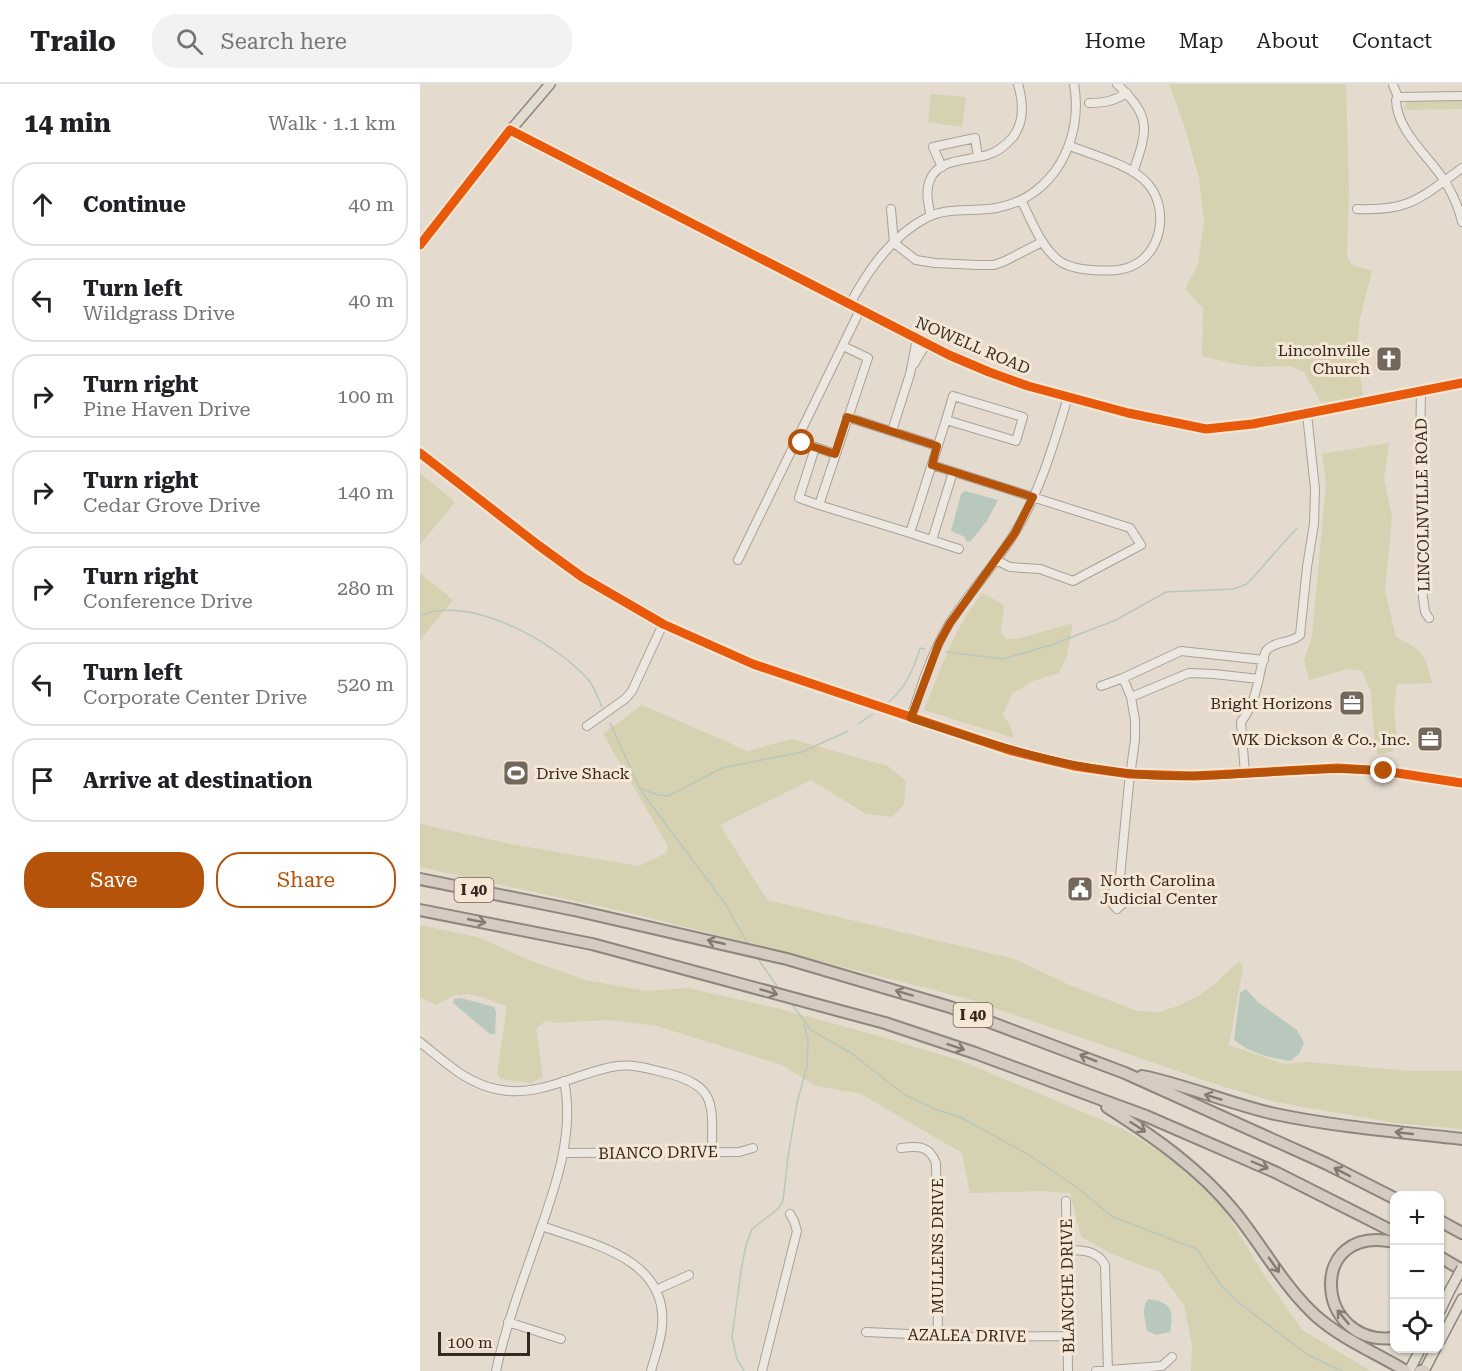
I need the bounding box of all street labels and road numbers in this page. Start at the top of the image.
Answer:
street label: NOWELL ROAD [913,313,1033,378]
street label: LINCOLNVILLE ROAD [1411,418,1434,592]
road number: I 40 [454,878,494,902]
road number: I 40 [954,1003,992,1027]
street label: BIANCO DRIVE [598,1142,718,1163]
street label: MULLENS DRIVE [928,1178,947,1314]
street label: BLANCHE DRIVE [1057,1218,1078,1354]
street label: AZALEA DRIVE [908,1325,1026,1346]

